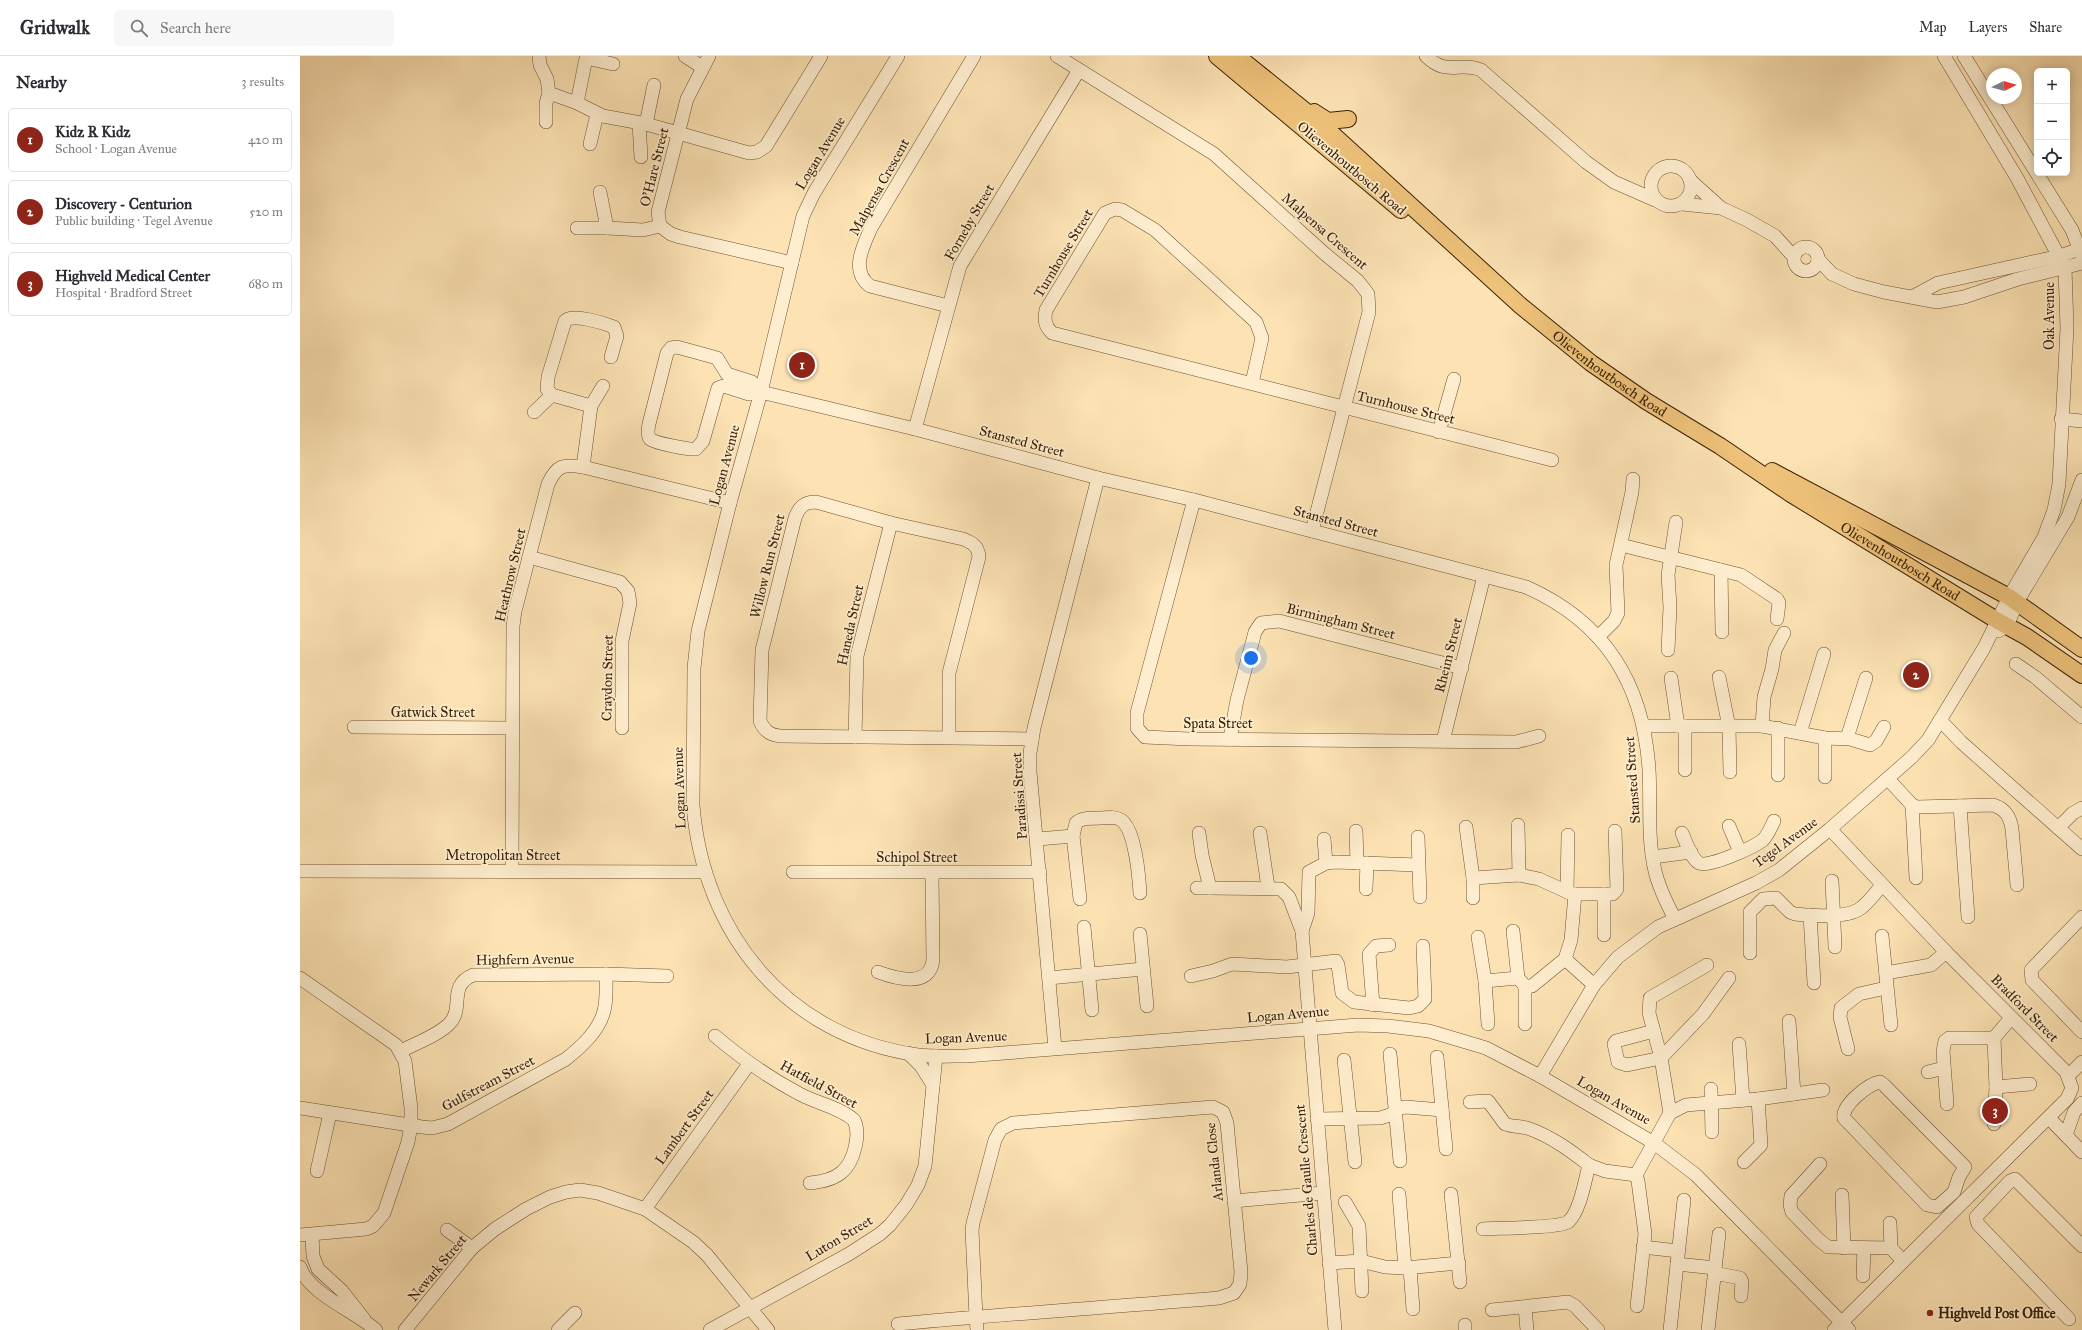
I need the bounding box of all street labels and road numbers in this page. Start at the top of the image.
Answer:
street label: Logan Avenue [792,113,849,193]
street label: Olievenhoutbosch Road [1294,118,1410,219]
street label: O'Hare Street [636,126,673,208]
street label: Malpensa Crescent [846,136,913,239]
street label: Forneby Street [941,181,998,264]
street label: Malpensa Crescent [1278,189,1371,273]
street label: Turnhouse Street [1030,206,1097,301]
street label: Oak Avenue [2041,282,2058,350]
street label: Olievenhoutbosch Road [1549,327,1670,421]
street label: Turnhouse Street [1355,387,1457,428]
street label: Stansted Street [978,422,1066,461]
street label: Logan Avenue [706,423,743,507]
street label: Stansted Street [1292,502,1380,541]
street label: Willow Run Street [746,512,789,620]
street label: Olievenhoutbosch Road [1837,518,1963,604]
street label: Heathrow Street [491,527,530,624]
street label: Haneda Street [834,583,867,667]
street label: Birmingham Street [1285,600,1397,643]
street label: Rheim Street [1431,616,1466,694]
street label: Craydon Street [598,635,617,721]
street label: Gatwick Street [391,704,475,721]
street label: Spata Street [1183,715,1253,732]
street label: Stansted Street [1621,736,1644,824]
street label: Logan Avenue [670,746,689,830]
street label: Paradissi Street [1008,752,1031,840]
street label: Tegel Avenue [1750,813,1821,871]
street label: Metropolitan Street [445,847,561,864]
street label: Schipol Street [876,849,958,866]
street label: Highfern Avenue [476,950,575,969]
street label: Bradford Street [1987,971,2062,1046]
street label: Logan Avenue [1246,1002,1330,1027]
street label: Logan Avenue [924,1028,1008,1047]
street label: Gulfstream Street [439,1052,538,1115]
street label: Hatfield Street [777,1057,861,1112]
street label: Logan Avenue [1574,1072,1654,1129]
street label: Lambert Street [651,1086,717,1168]
street label: Charles de Gaulle Crescent [1291,1104,1322,1256]
street label: Arlanda Close [1202,1122,1227,1203]
street label: Luton Street [803,1212,876,1265]
street label: Newark Street [405,1231,470,1305]

